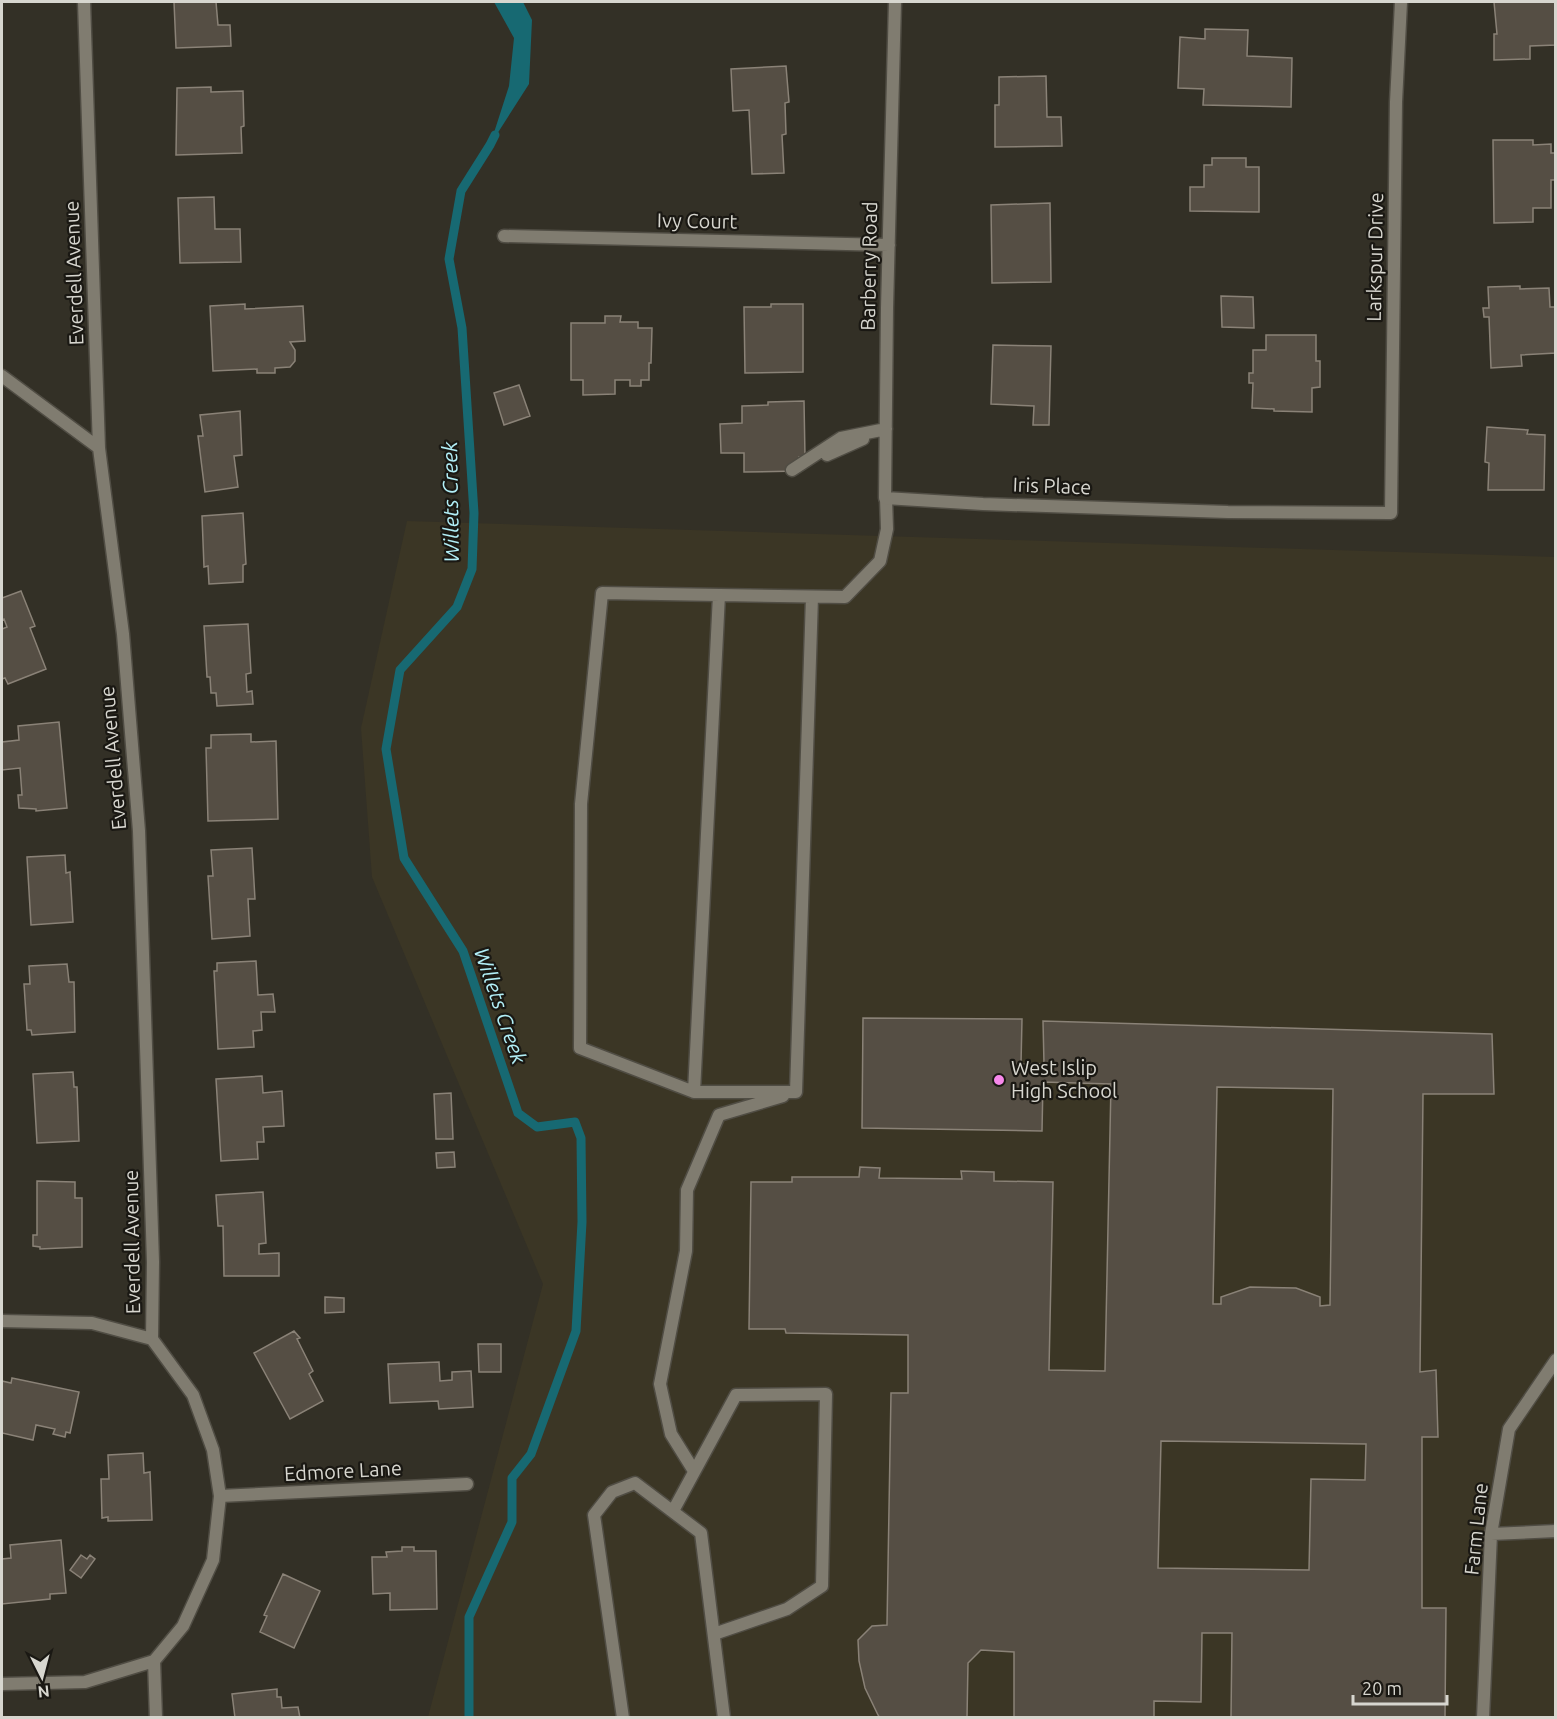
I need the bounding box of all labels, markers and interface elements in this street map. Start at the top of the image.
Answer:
street label: Larkspur Drive [1362,192,1387,322]
street label: Everdell Avenue [59,200,88,346]
street label: Barberry Road [856,201,881,331]
street label: Ivy Court [657,208,737,233]
water label: Willets Creek [437,441,463,563]
street label: Iris Place [1012,473,1092,498]
street label: Everdell Avenue [95,685,130,831]
water label: Willets Creek [470,944,532,1067]
place label: West Islip High School [1011,1056,1117,1102]
marker: West Islip High School [992,1073,1006,1087]
street label: Everdell Avenue [119,1170,144,1314]
street label: Edmore Lane [284,1456,402,1485]
street label: Farm Lane [1459,1482,1492,1576]
north arrow [12,1647,72,1707]
scale bar [1353,1668,1448,1706]
text: 20 m [1362,1678,1402,1698]
text: N [37,1682,50,1701]

